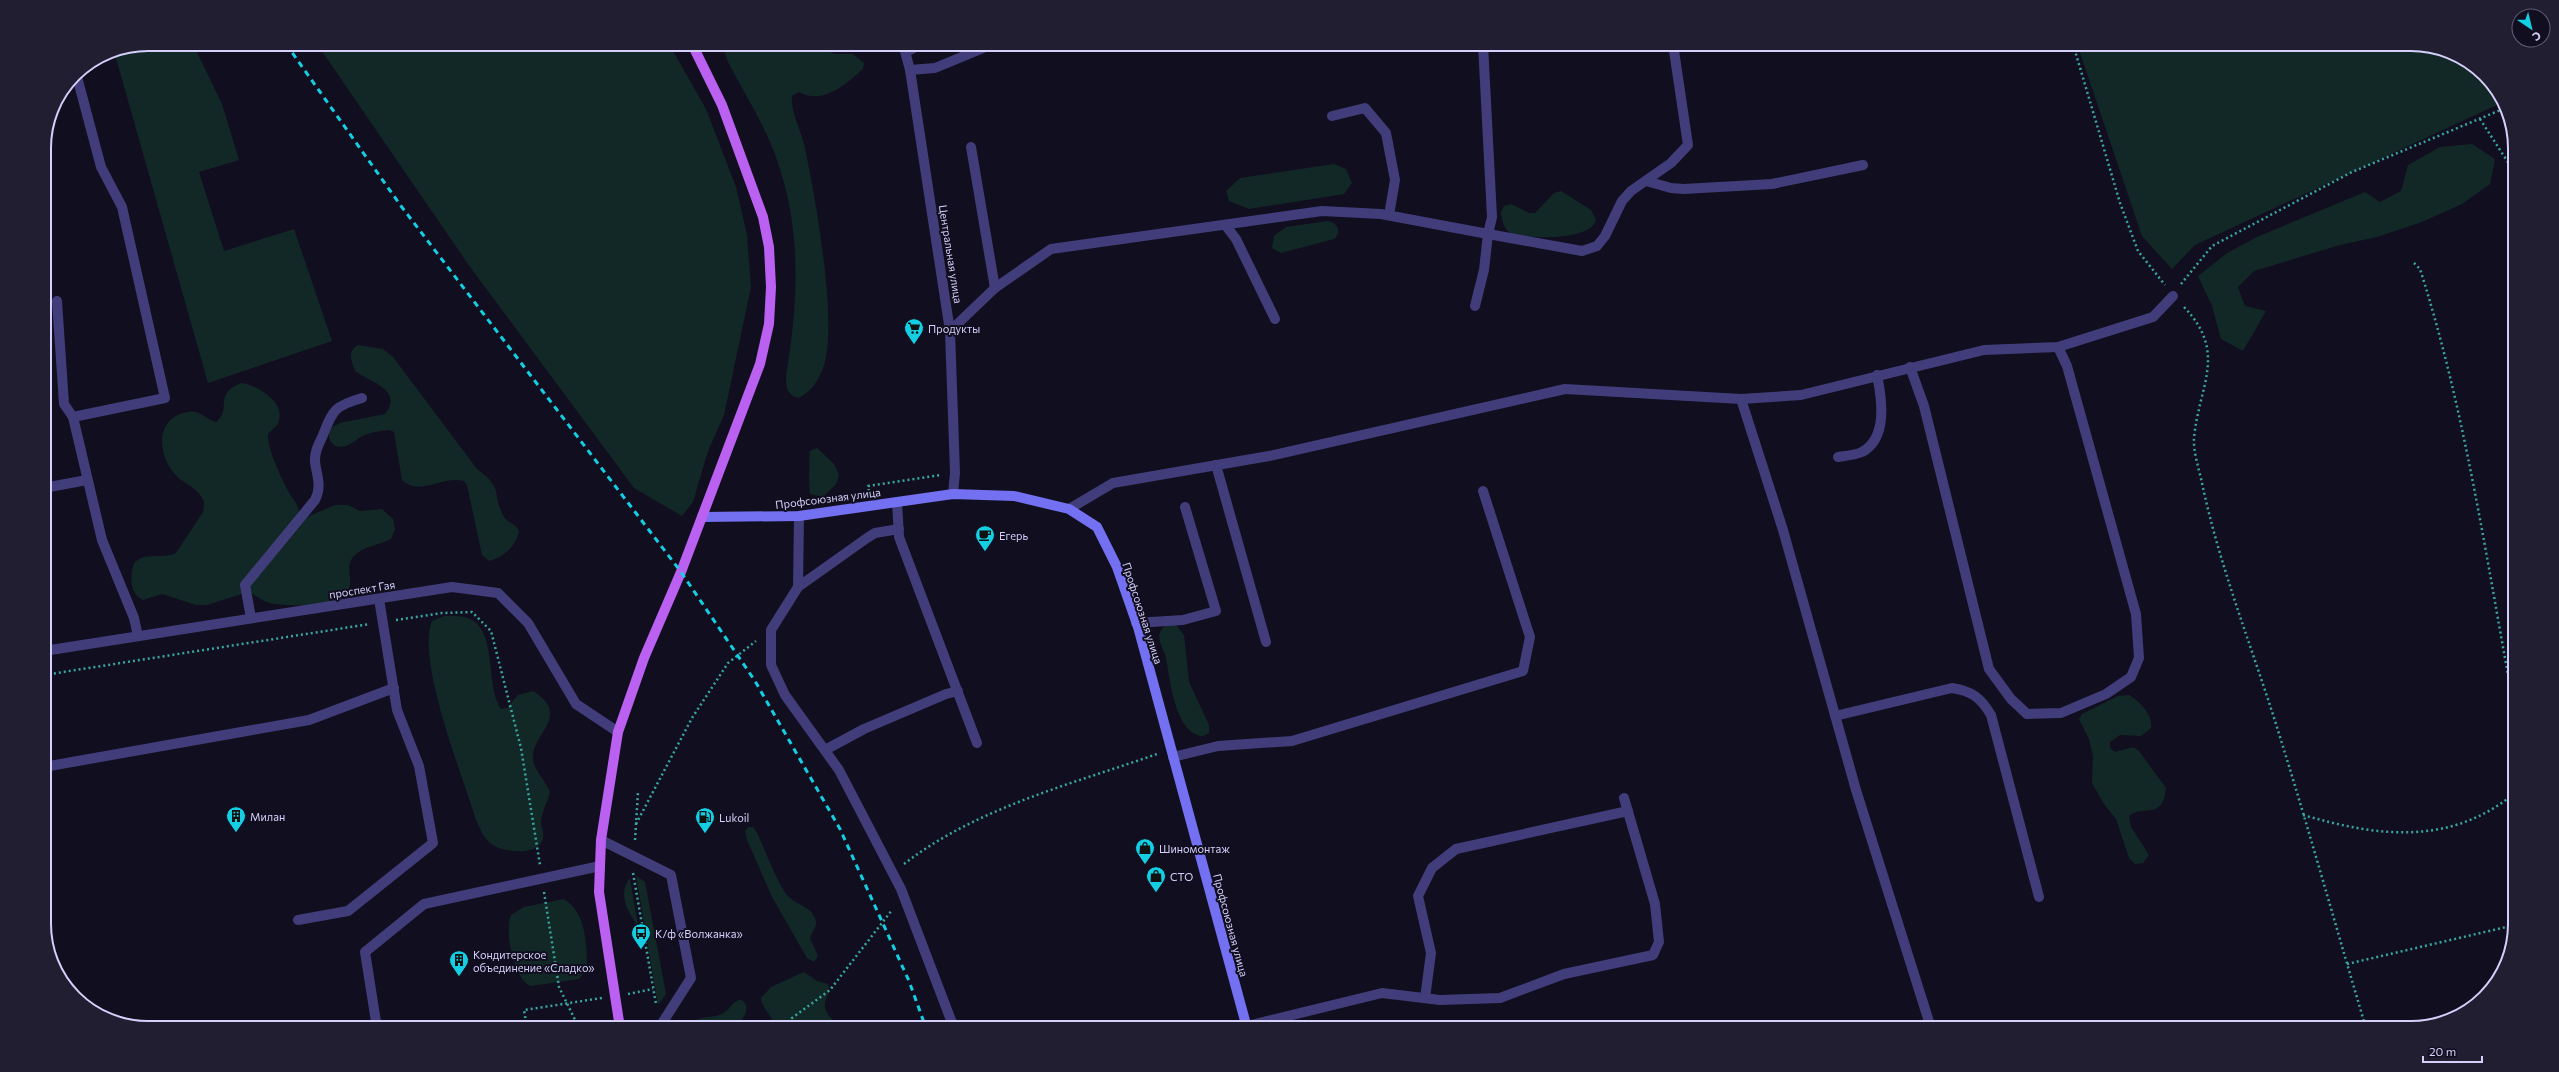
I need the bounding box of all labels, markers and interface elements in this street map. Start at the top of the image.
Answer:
north arrow [2511,8,2551,48]
text: С [2530,29,2544,44]
street label: Центральная улица [937,204,965,304]
supermarket icon: Продукты [903,317,925,345]
place label: Продукты [928,322,980,335]
street label: Профсоюзная улица [775,485,881,511]
cafe icon: Егерь [974,524,996,552]
place label: Егерь [999,529,1029,542]
street label: Профсоюзная улица [1120,560,1166,666]
street label: проспект Гая [328,577,396,601]
building icon: Милан [225,805,247,833]
fuel station icon: Lukoil [694,806,716,834]
place label: Милан [250,810,285,823]
place label: Lukoil [719,811,749,824]
shop icon: Шиномонтаж [1134,837,1156,865]
place label: Шиномонтаж [1159,842,1230,855]
shop icon: СТО [1145,865,1167,893]
place label: СТО [1170,870,1193,883]
street label: Профсоюзная улица [1211,872,1251,978]
bus stop icon: К/ф «Волжанка» [630,922,652,950]
place label: К/ф «Волжанка» [655,927,743,940]
place label: Кондитерское объединение «Сладко» [473,948,594,974]
building icon: Кондитерское объединение «Сладко» [448,949,470,977]
scale bar [2423,1038,2482,1064]
text: 20 m [2429,1044,2456,1058]

